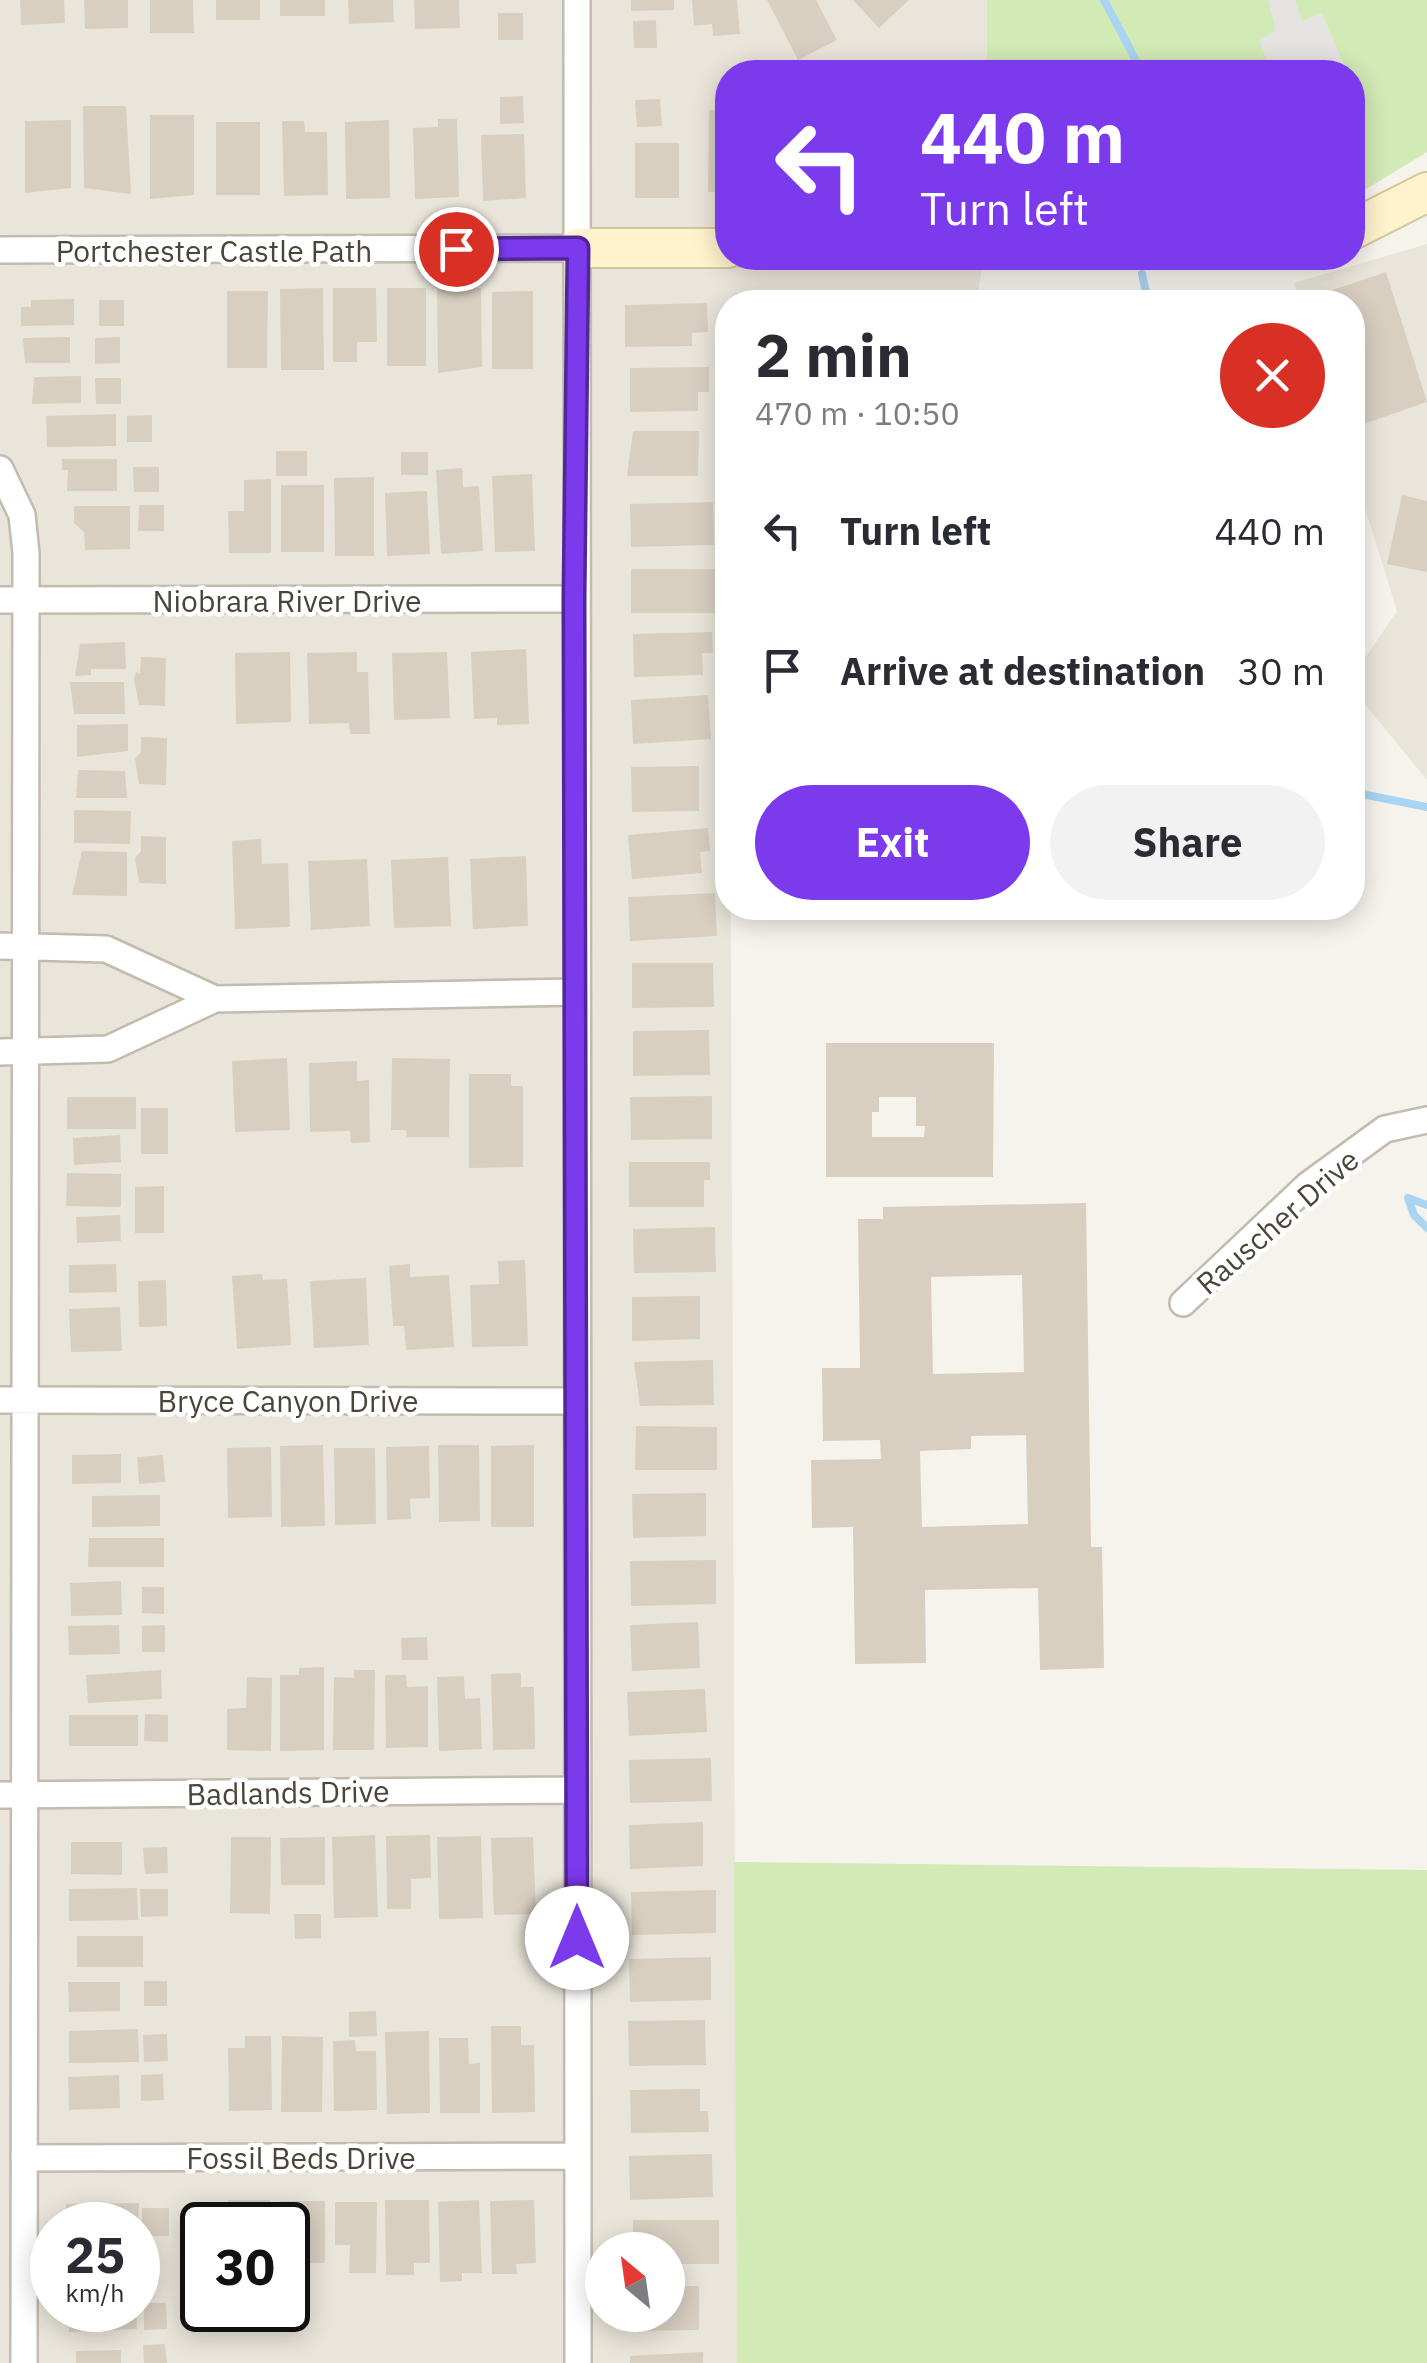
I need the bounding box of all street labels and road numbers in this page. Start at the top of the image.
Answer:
street label: Portchester Castle Path [56,231,372,270]
street label: Niobrara River Drive [152,581,422,620]
street label: Rauscher Drive [1188,1140,1366,1302]
street label: Bryce Canyon Drive [158,1381,419,1420]
street label: Badlands Drive [186,1771,390,1813]
street label: Fossil Beds Drive [186,2138,416,2177]

